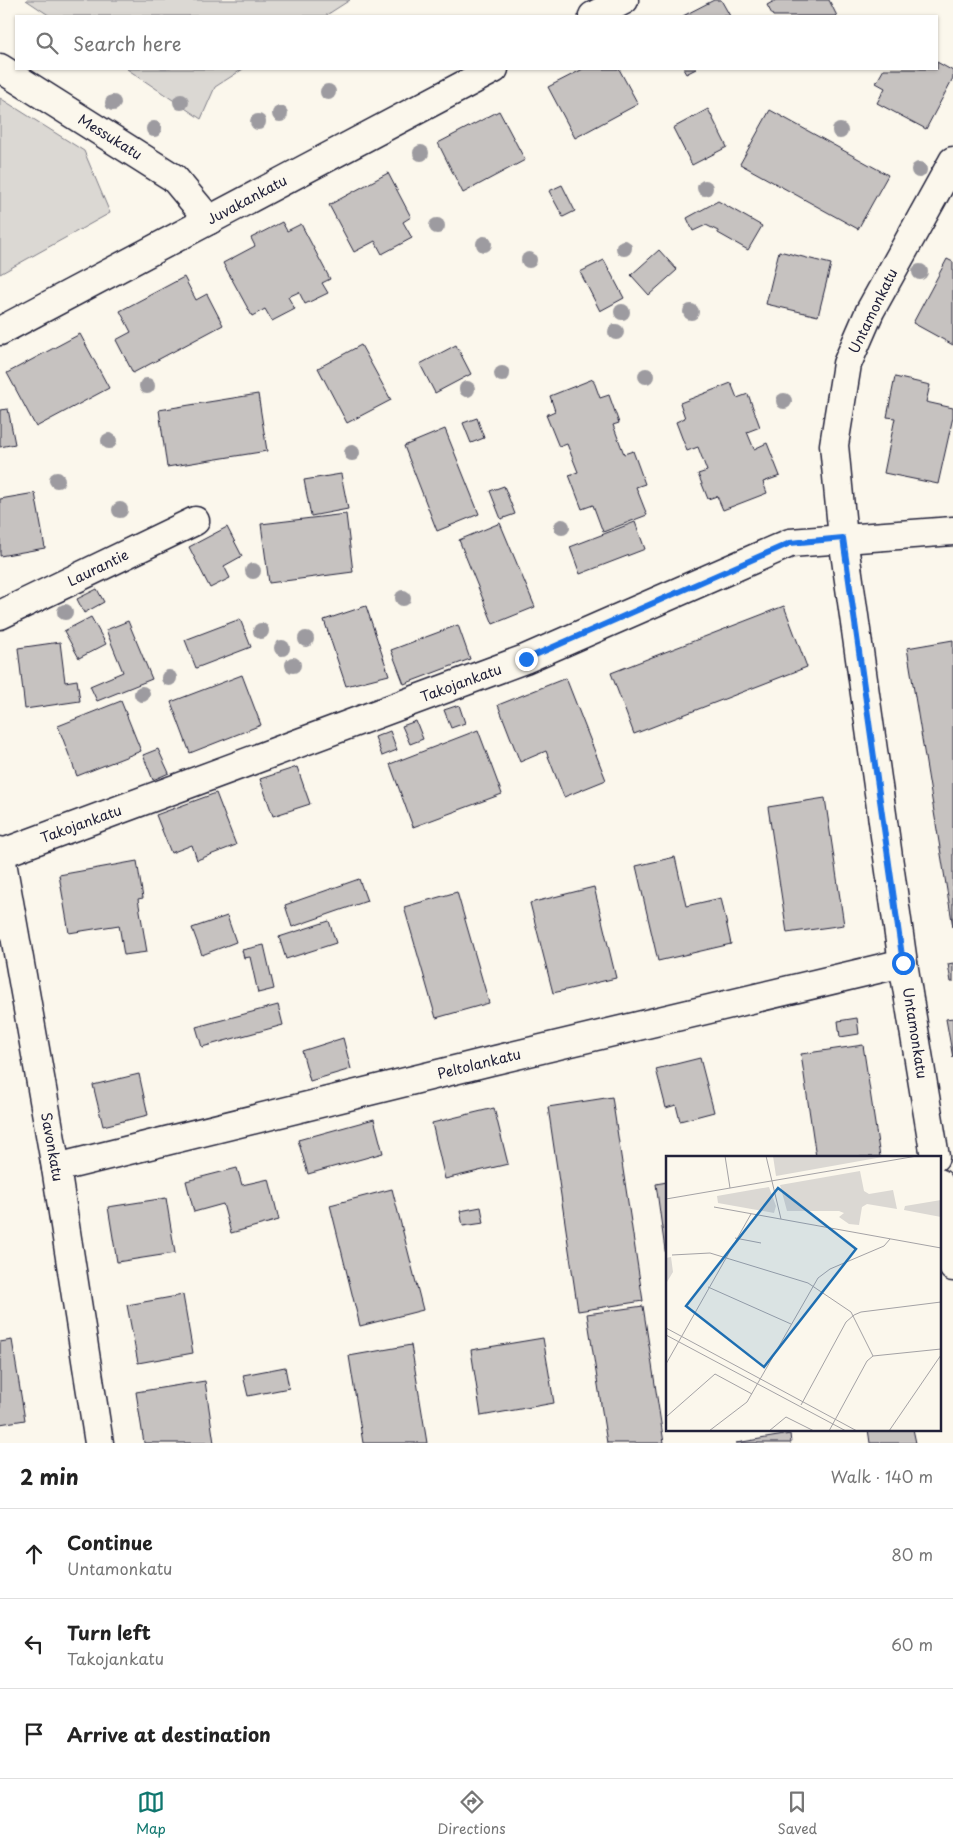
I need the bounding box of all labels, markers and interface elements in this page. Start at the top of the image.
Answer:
search box [15,15,938,70]
icon: search [33,29,61,57]
text: Search here [73,29,182,57]
street label: Messukatu [74,109,146,165]
street label: Juvakankatu [203,170,291,230]
street label: Untamonkatu [843,265,902,357]
street label: Laurantie [64,544,132,591]
route end [515,648,538,671]
street label: Takojankatu [417,658,504,707]
street label: Takojankatu [37,799,124,848]
route start [892,952,915,975]
street label: Untamonkatu [898,986,933,1080]
street label: Peltolankatu [435,1043,523,1084]
street label: Savonkatu [36,1111,69,1183]
inset map [666,1156,940,1430]
text: 2 min [20,1460,79,1492]
text: Walk · 140 m [831,1464,933,1488]
text: Continue [67,1528,153,1556]
icon: ahead [20,1540,48,1568]
text: 80 m [891,1542,933,1566]
text: Untamonkatu [67,1556,172,1580]
text: Turn left [67,1618,151,1646]
icon: left [20,1630,48,1658]
text: 60 m [891,1632,933,1656]
text: Takojankatu [67,1646,164,1670]
icon: arrive [20,1720,48,1748]
text: Arrive at destination [67,1720,271,1748]
tab: Map [136,1788,166,1839]
tab: Directions [438,1788,506,1839]
tab: Saved [777,1788,817,1839]

